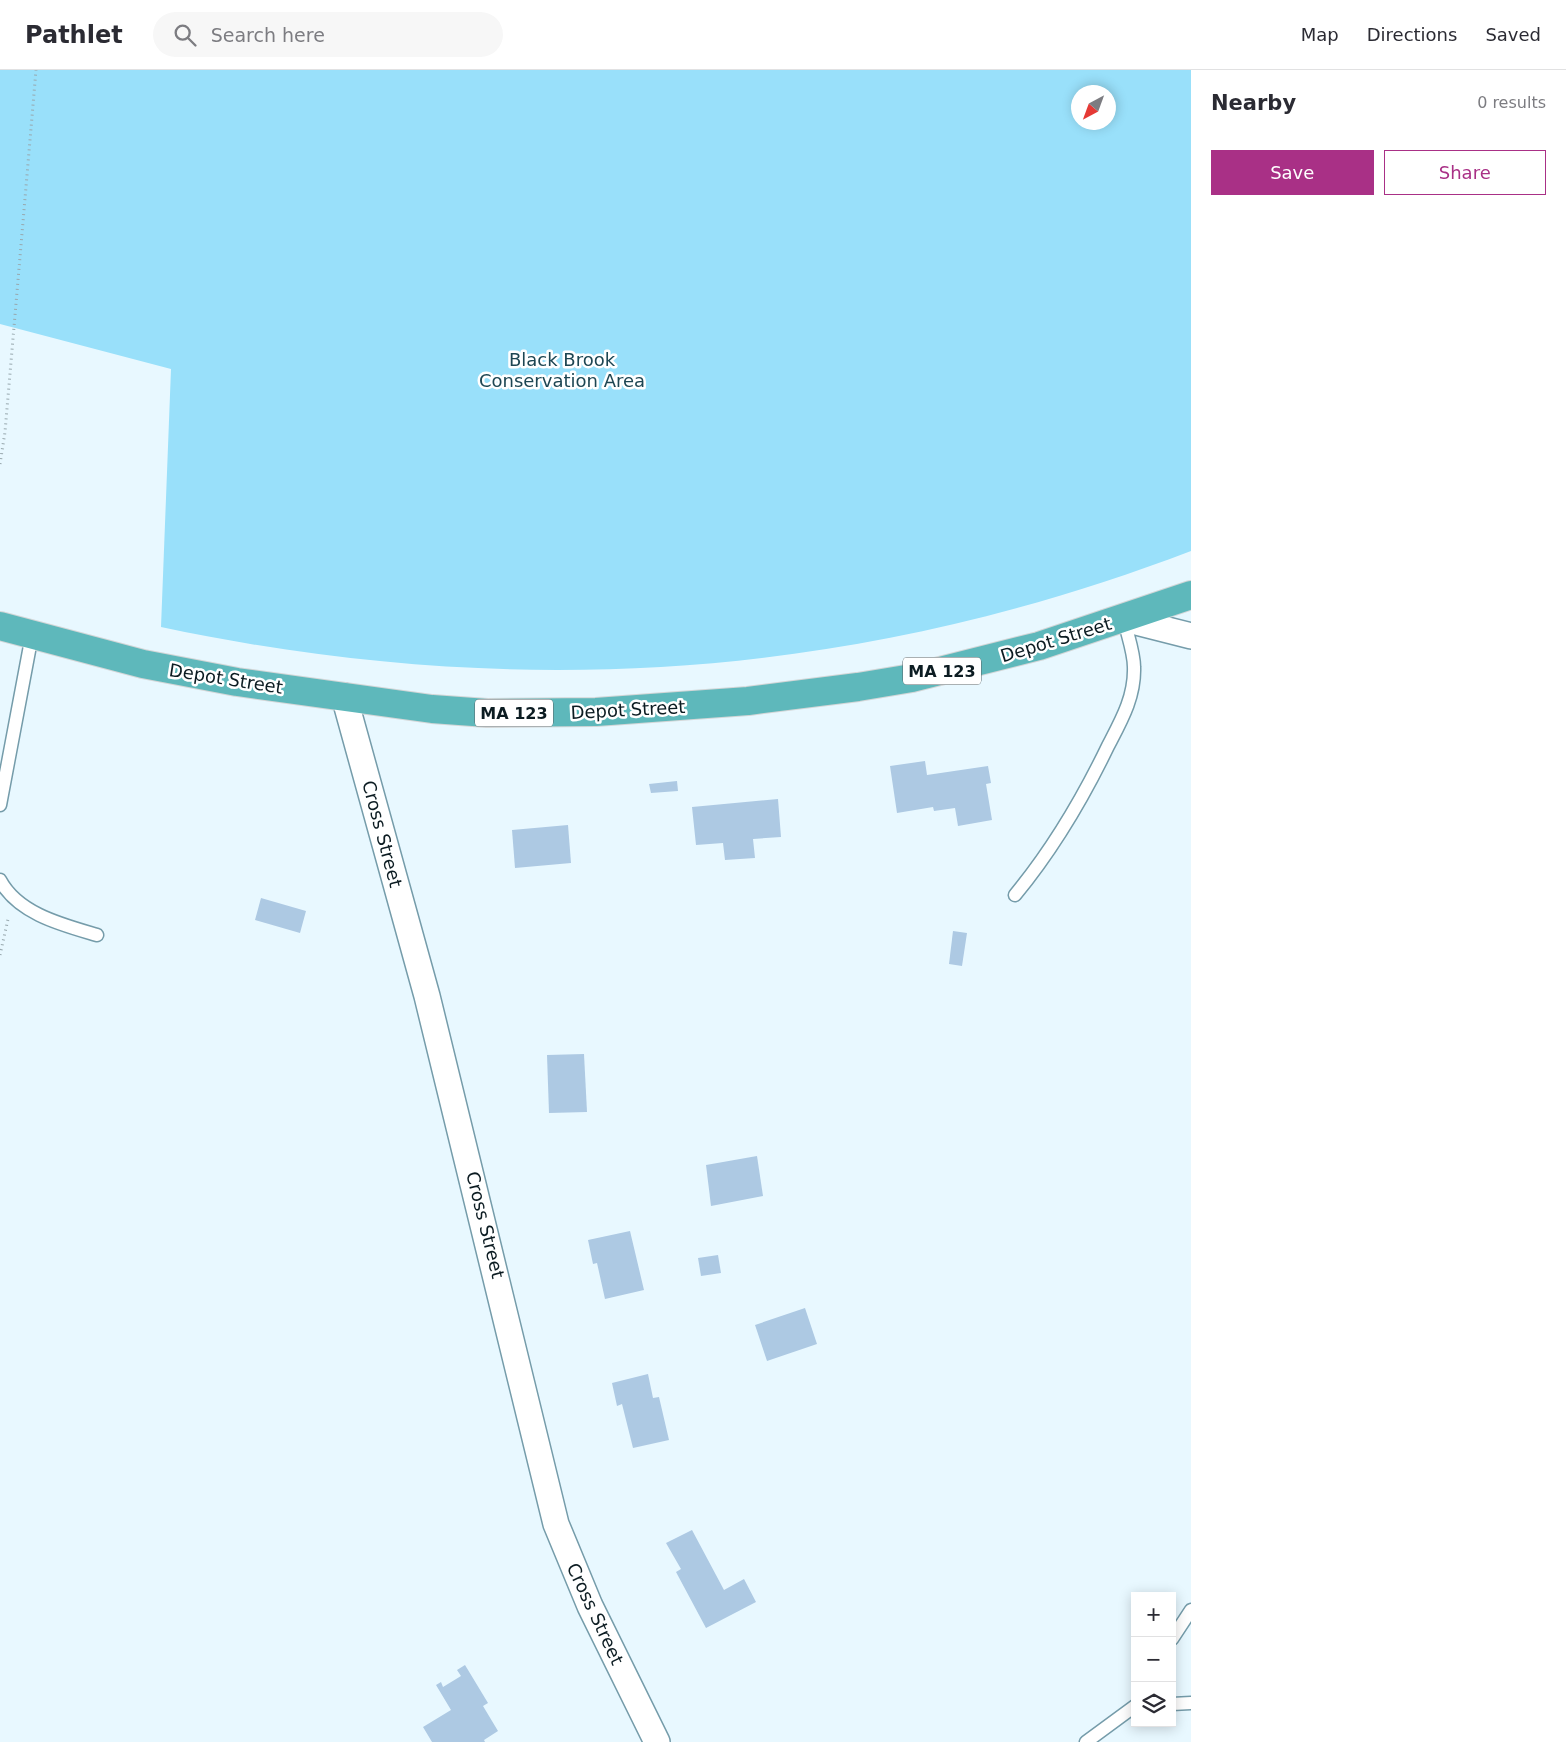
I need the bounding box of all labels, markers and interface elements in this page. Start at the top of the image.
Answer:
search box [153,12,503,57]
text: Pathlet [25,21,123,49]
icon: search [171,21,199,49]
text: Search here [211,24,325,46]
text: Map [1301,24,1339,45]
text: Directions [1367,24,1457,45]
text: Saved [1485,24,1541,45]
north arrow [1071,85,1116,130]
text: Nearby [1211,91,1296,115]
text: 0 results [1477,93,1546,112]
button: Save [1211,150,1374,195]
button: Share [1384,150,1546,195]
park label: Black Brook Conservation Area [479,349,645,391]
street label: Depot Street [998,613,1114,666]
road number: MA 123 [903,658,981,684]
street label: Depot Street [168,659,284,698]
street label: Depot Street [570,696,686,723]
road number: MA 123 [475,700,553,726]
street label: Cross Street [358,778,407,890]
street label: Cross Street [462,1169,509,1281]
street label: Cross Street [563,1560,628,1668]
map controls [1131,1592,1176,1727]
button: + [1131,1592,1176,1637]
button: − [1131,1637,1176,1682]
button: layers [1131,1682,1176,1727]

